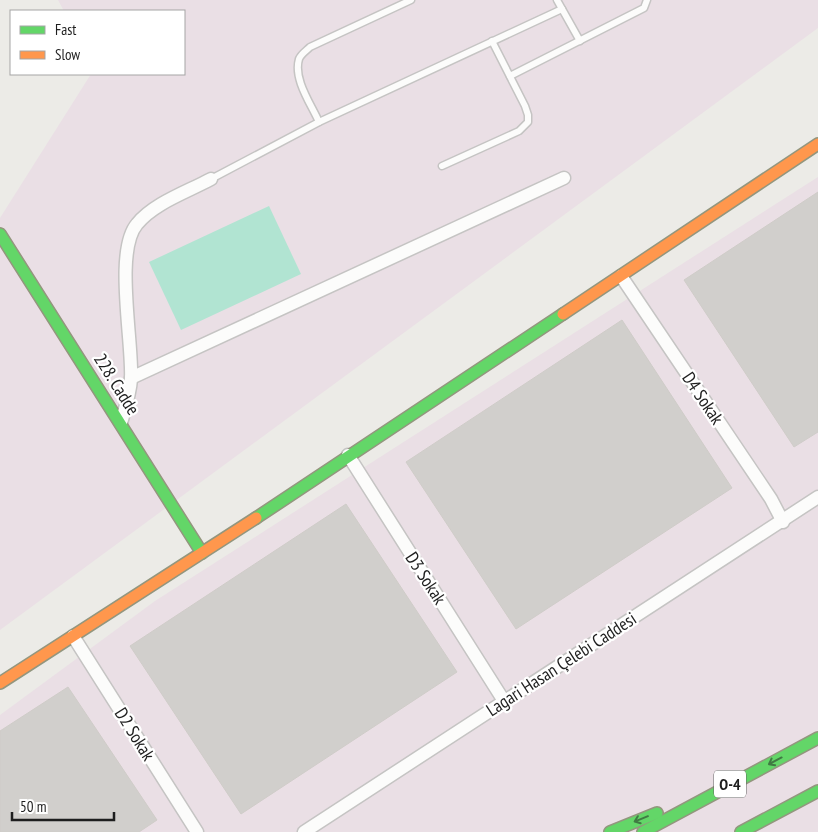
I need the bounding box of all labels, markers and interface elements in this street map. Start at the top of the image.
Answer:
legend [10,10,185,75]
text: Fast [55,20,76,39]
text: Slow [55,45,80,64]
street label: 228. Cadde [89,349,145,419]
street label: D4 Sokak [677,368,729,428]
street label: D3 Sokak [401,547,451,609]
street label: Lagari Hasan Çelebi Caddesi [482,607,640,721]
street label: D2 Sokak [110,703,160,765]
one-way arrow [768,757,783,766]
road number: O-4 [714,771,746,798]
scale bar [12,790,115,822]
text: 50 m [20,797,46,816]
one-way arrow [634,815,650,824]

